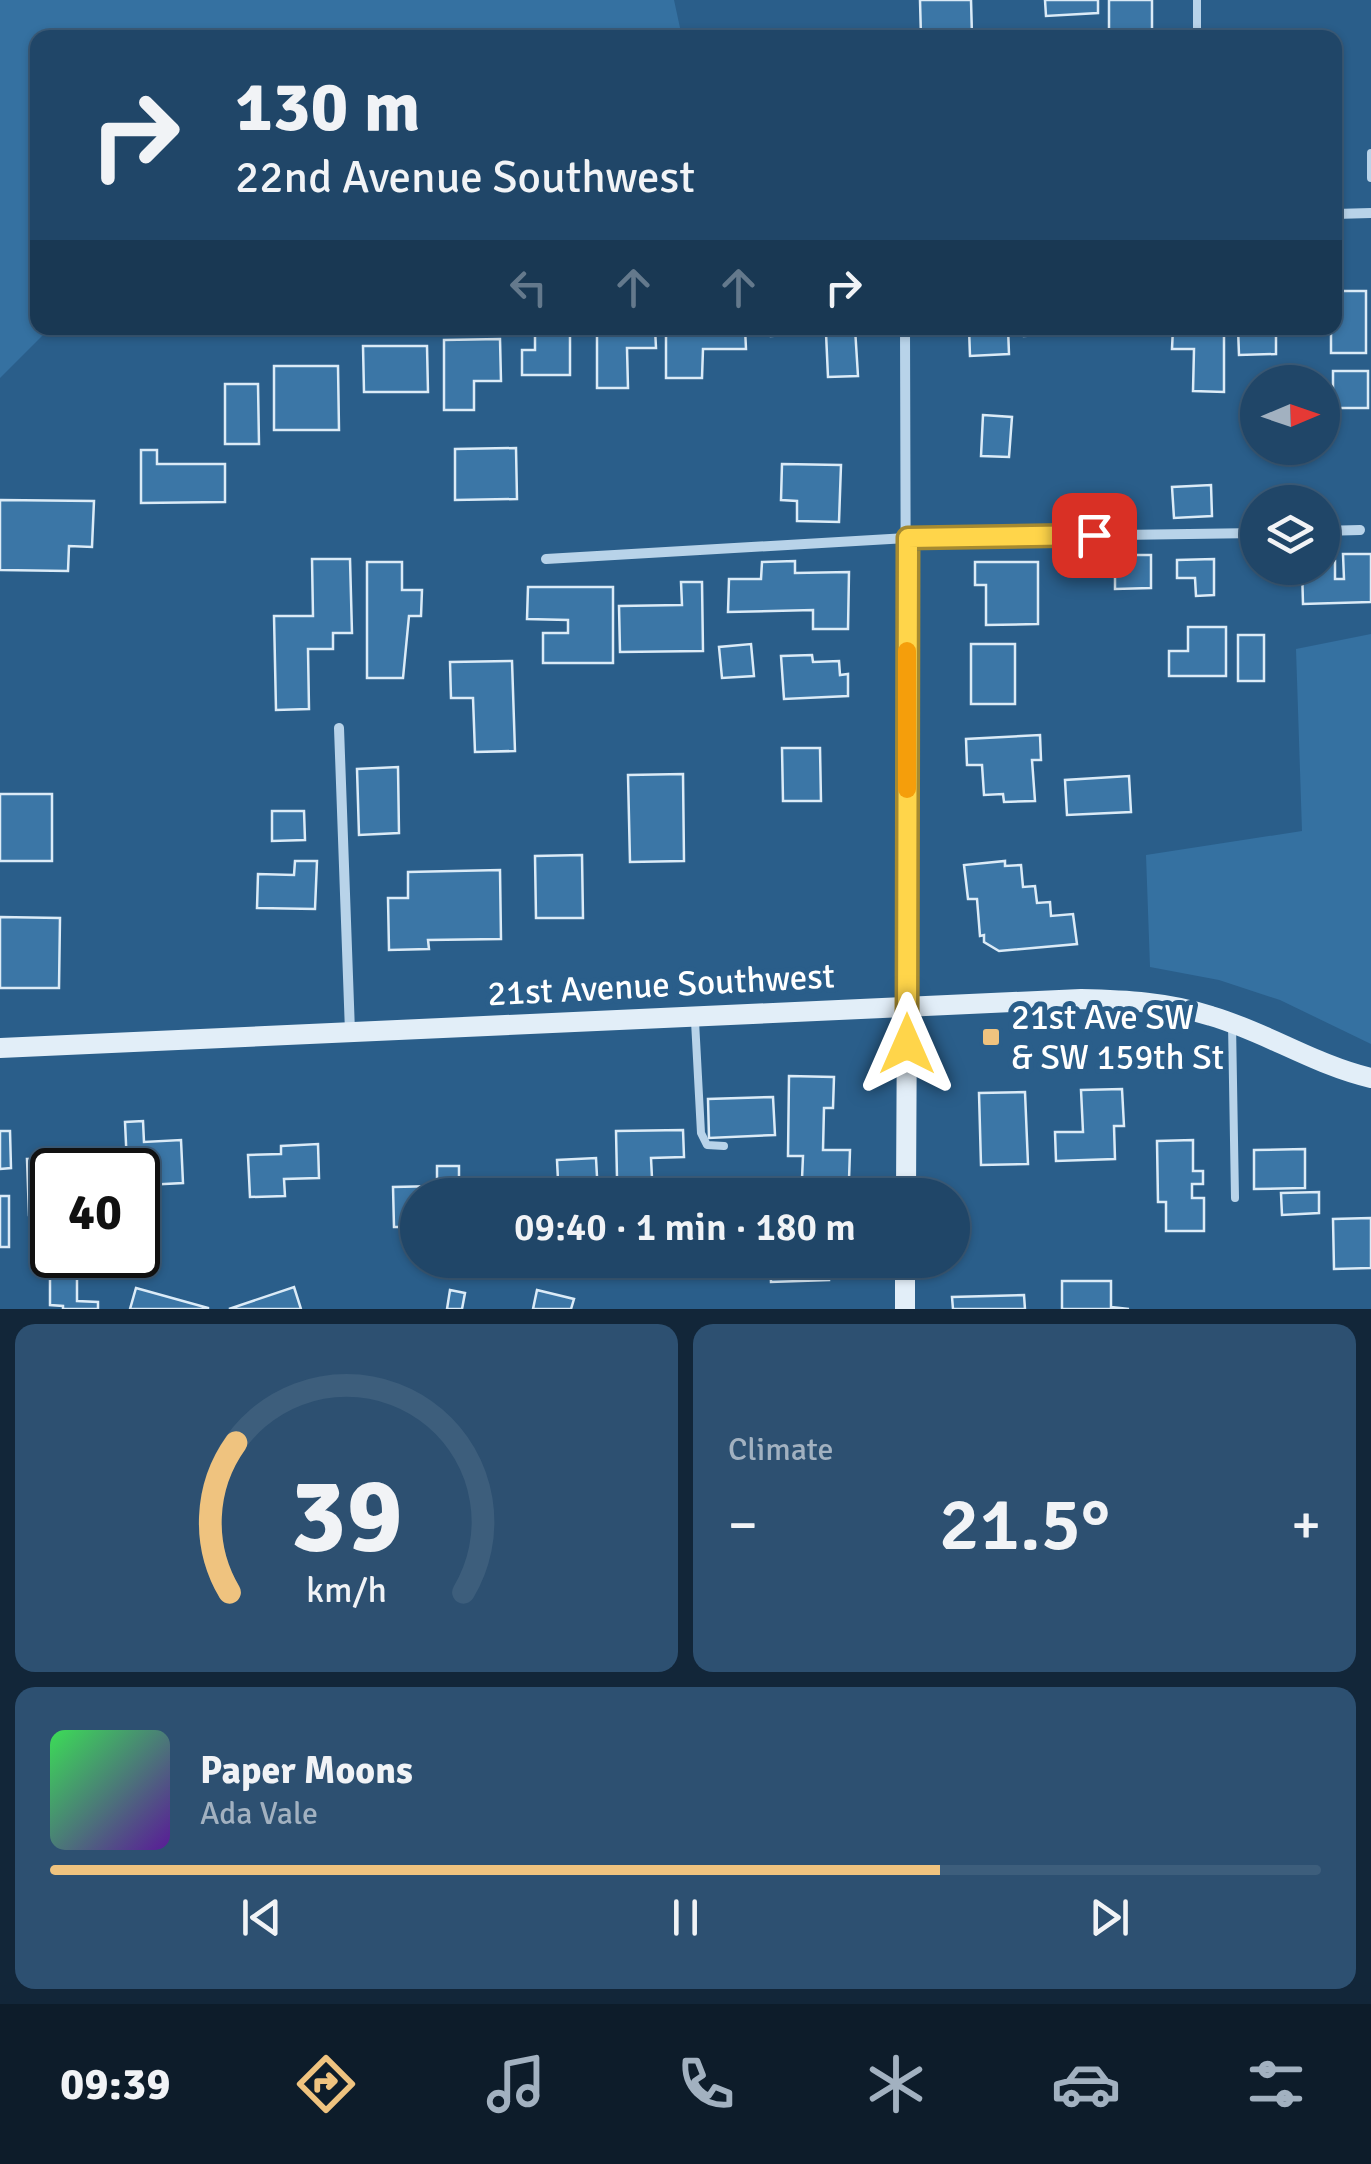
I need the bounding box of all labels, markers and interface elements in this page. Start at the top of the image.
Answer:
text: 130 m [235,64,420,150]
icon: right [70,70,200,200]
text: 22nd Avenue Southwest [235,150,695,205]
icon: left [501,260,556,315]
icon: ahead [606,260,661,315]
icon: ahead [711,260,766,315]
icon: right [816,260,871,315]
north arrow [1240,365,1340,465]
map controls [1240,365,1340,585]
button: layers [1240,485,1340,585]
pin [1052,493,1137,578]
icon: arrive [1067,508,1122,563]
street label: 21st Avenue Southwest [486,954,836,1016]
position arrow [855,992,959,1096]
place label: 21st Ave SW & SW 159th St [1011,996,1224,1079]
marker: 21st Ave SW & SW 159th St [980,1026,1002,1048]
speed limit sign: 40 [30,1148,160,1278]
text: 09:40 · 1 min · 180 m [514,1204,856,1251]
text: Climate [728,1430,834,1469]
text: 39 [290,1452,403,1580]
text: 21.5° [939,1478,1110,1571]
text: − [728,1491,758,1559]
text: + [1291,1491,1321,1559]
text: km/h [306,1568,387,1612]
text: Paper Moons [200,1747,413,1794]
text: Ada Vale [200,1794,318,1833]
icon: previous [234,1890,289,1945]
icon: pause [658,1890,713,1945]
icon: next [1082,1890,1137,1945]
icon: directions [291,2049,361,2119]
icon: music [481,2049,551,2119]
icon: phone [671,2049,741,2119]
icon: climate [861,2049,931,2119]
icon: car [1051,2049,1121,2119]
icon: filters [1241,2049,1311,2119]
text: 09:39 [60,2057,170,2112]

